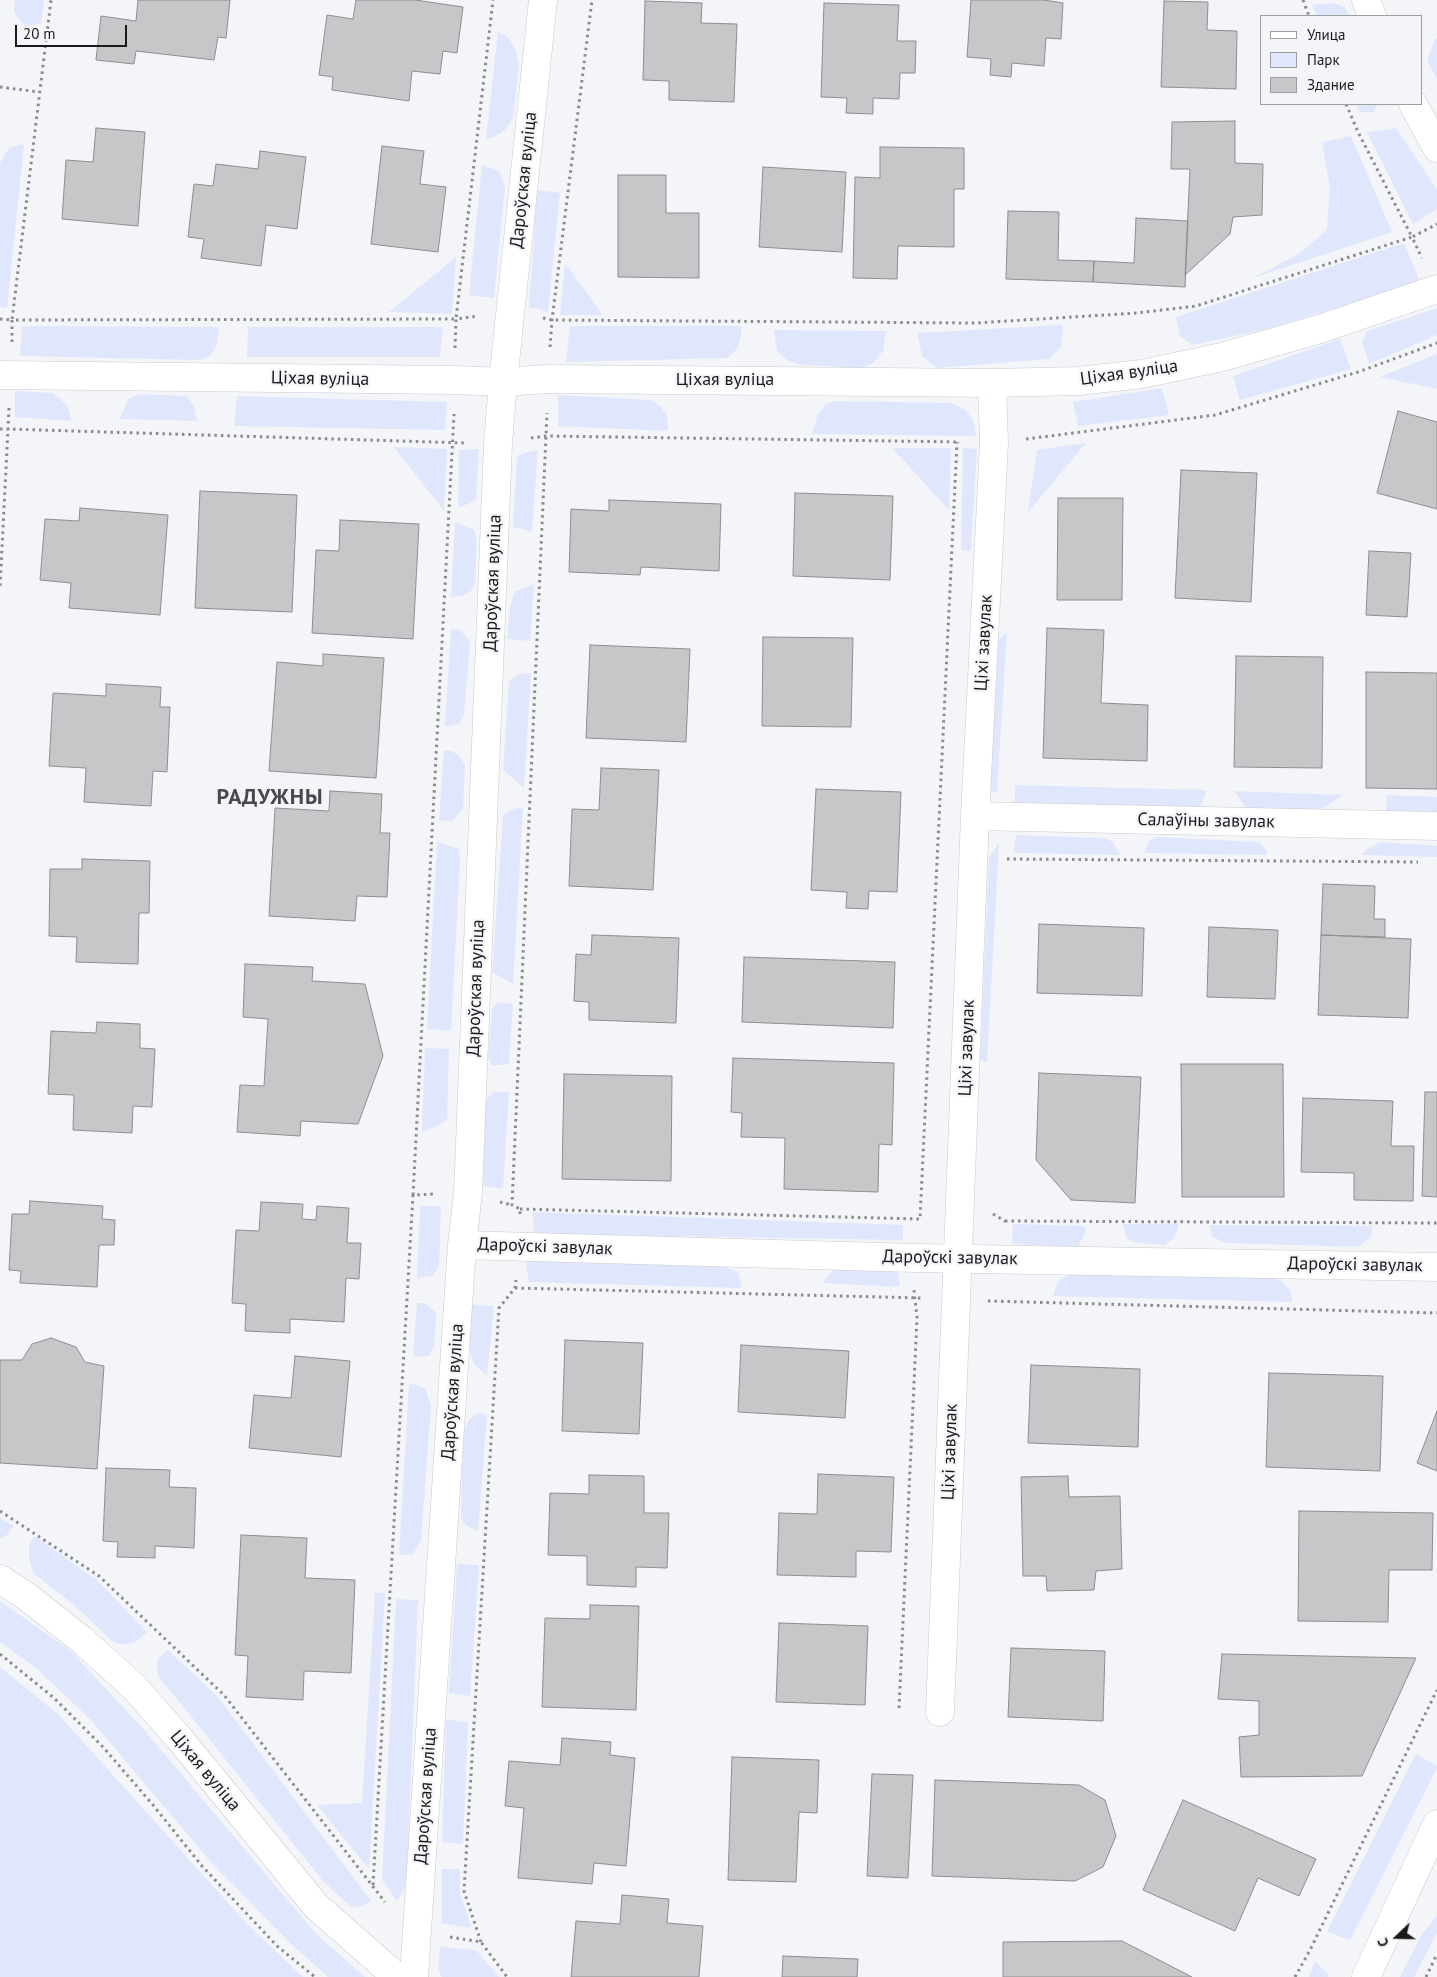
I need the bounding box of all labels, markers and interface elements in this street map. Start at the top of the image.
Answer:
scale bar [18,15,130,47]
legend [1260,15,1422,105]
text: 20 m [23,24,56,43]
text: Улица [1307,25,1345,44]
text: Парк [1307,50,1340,69]
text: Здание [1307,75,1355,94]
street label: Дароўская вуліца [506,111,542,249]
street label: Ціхая вуліца [1079,355,1179,391]
street label: Ціхая вуліца [271,367,369,391]
street label: Ціхая вуліца [676,369,774,391]
street label: Дароўская вуліца [480,514,506,652]
street label: Ціхі завулак [971,594,997,692]
district label: РАДУЖНЫ [216,785,324,811]
street label: Салаўіны завулак [1137,809,1275,833]
street label: Дароўская вуліца [463,919,489,1057]
street label: Ціхі завулак [955,999,979,1097]
street label: Дароўскі завулак [477,1234,613,1260]
street label: Дароўскі завулак [882,1246,1018,1270]
street label: Дароўскі завулак [1287,1253,1423,1277]
street label: Дароўская вуліца [437,1323,469,1461]
street label: Ціхі завулак [938,1403,962,1501]
street label: Ціхая вуліца [165,1726,245,1816]
street label: Дароўская вуліца [410,1727,442,1865]
north arrow [1372,1912,1422,1962]
text: С [1373,1936,1393,1949]

